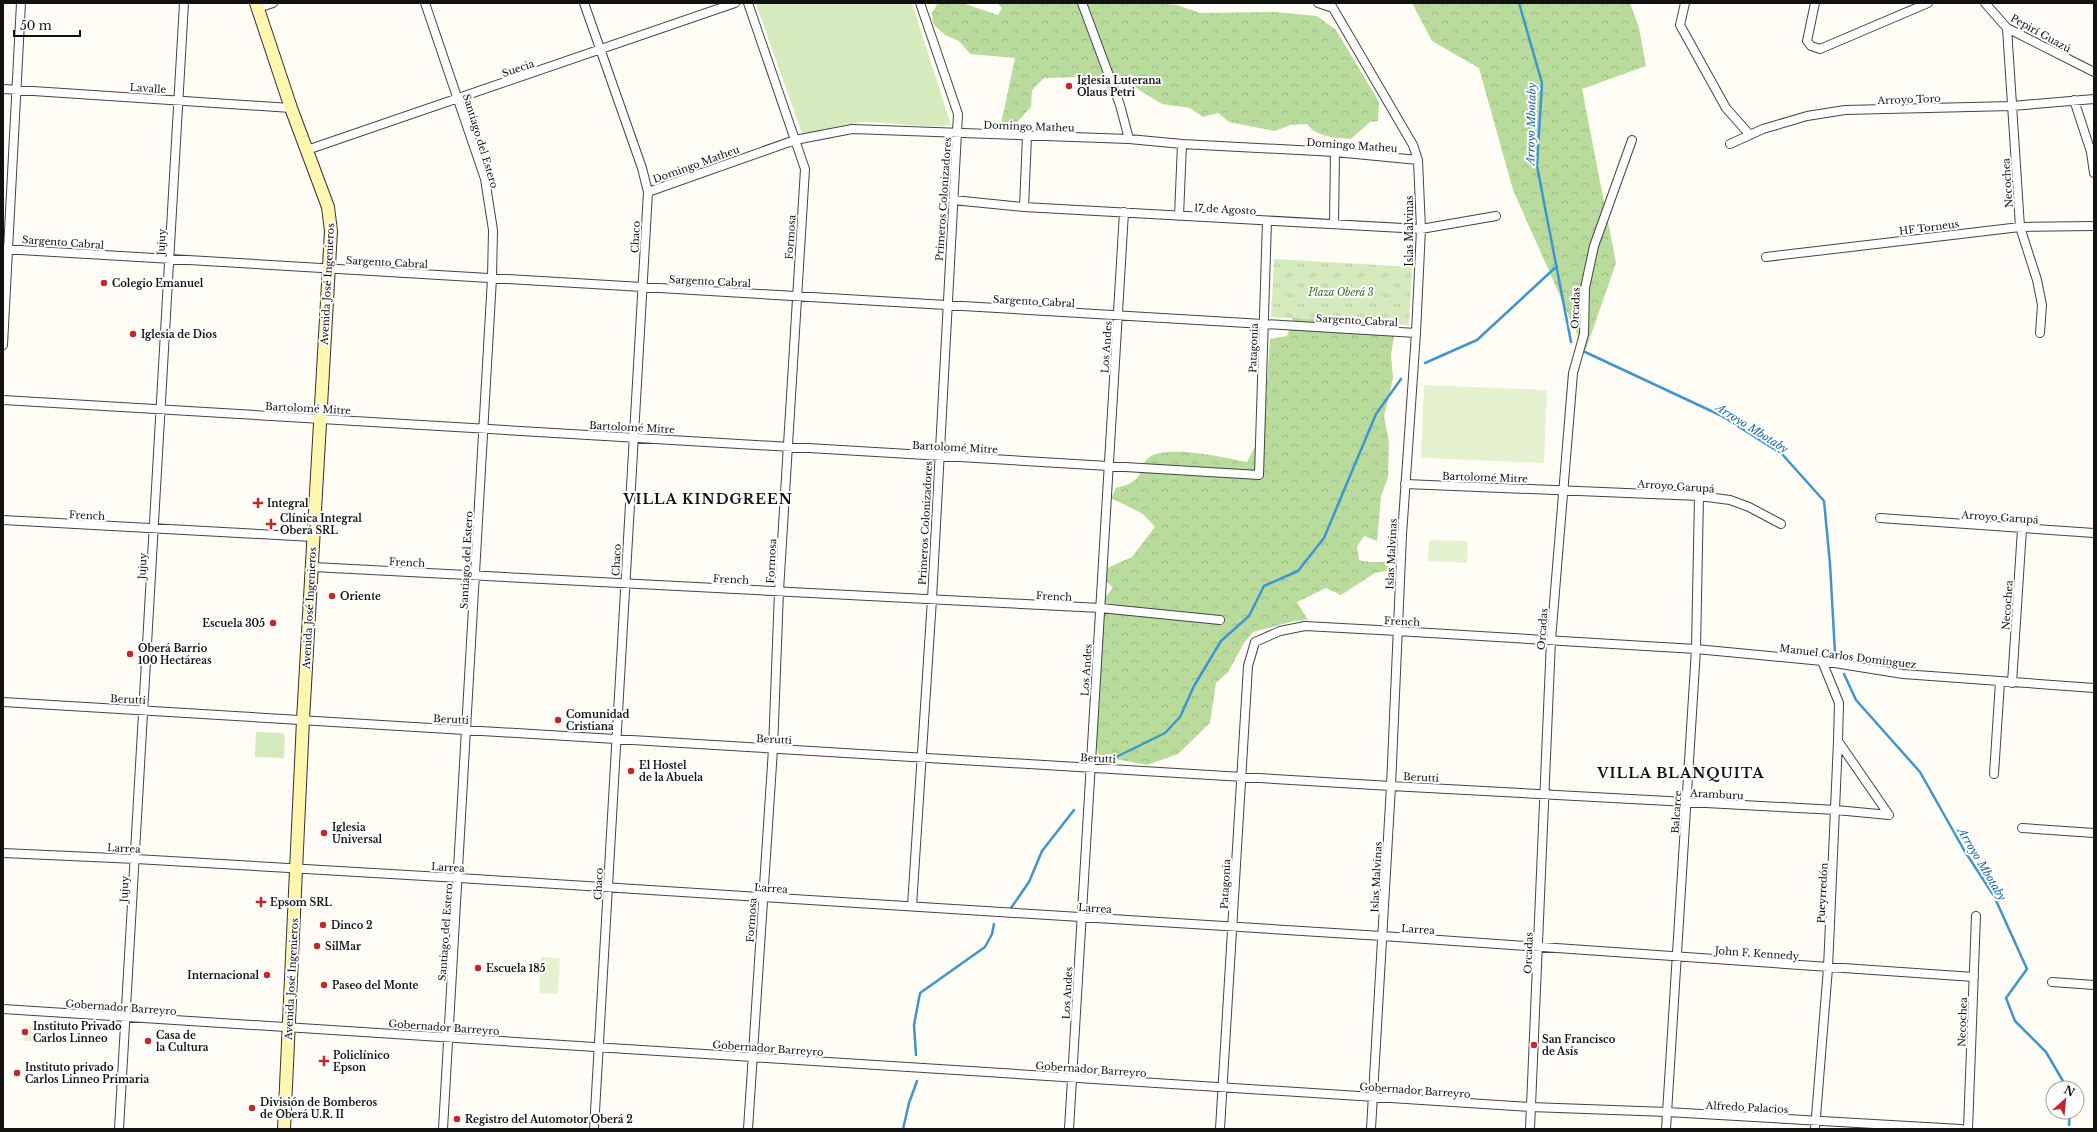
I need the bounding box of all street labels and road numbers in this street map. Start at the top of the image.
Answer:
street label: Pepirí Guazú [2008,12,2073,55]
street label: Suecia [500,57,536,80]
street label: Lavalle [129,81,167,96]
street label: Santiago del Estero [460,92,501,190]
street label: Arroyo Toro [1876,92,1941,107]
street label: Domingo Matheu [983,118,1075,135]
street label: Primeros Colonizadores [933,136,954,261]
street label: Domingo Matheu [1306,136,1398,155]
street label: Domingo Matheu [651,143,742,186]
street label: Necochea [1999,157,2016,208]
street label: Islas Malvinas [1403,195,1416,266]
street label: 17 de Agosto [1193,201,1257,218]
street label: Formosa [782,214,799,260]
street label: HF Torneus [1898,217,1960,238]
street label: Chaco [628,220,643,254]
street label: Avenida José Ingenieros [318,222,337,346]
street label: Jujuy [154,228,169,258]
street label: Sargento Cabral [22,233,104,252]
street label: Sargento Cabral [346,254,428,271]
street label: Sargento Cabral [669,273,751,290]
street label: Orcadas [1568,286,1583,329]
street label: Sargento Cabral [993,293,1075,310]
street label: Sargento Cabral [1316,312,1398,329]
street label: Los Andes [1098,320,1115,374]
street label: Patagonia [1246,322,1261,373]
street label: Bartolomé Mitre [265,400,351,417]
street label: Bartolomé Mitre [589,419,675,436]
street label: Bartolomé Mitre [912,439,998,456]
street label: Primeros Colonizadores [916,460,935,585]
street label: Bartolomé Mitre [1442,470,1528,486]
street label: Arroyo Garupá [1636,477,1715,496]
street label: French [69,508,105,523]
street label: Arroyo Garupá [1960,508,2039,527]
street label: Santiago del Estero [457,510,476,609]
street label: Islas Malvinas [1383,518,1400,590]
street label: Formosa [764,538,779,584]
street label: Chaco [609,543,624,577]
street label: Avenida José Ingenieros [300,546,319,670]
street label: Jujuy [135,552,150,582]
street label: French [389,555,425,570]
street label: French [713,572,749,587]
street label: Necochea [1999,579,2016,630]
street label: French [1036,589,1072,604]
street label: Orcadas [1535,607,1550,650]
street label: French [1384,614,1420,629]
street label: Manuel Carlos Dominguez [1779,642,1918,671]
street label: Los Andes [1078,643,1095,697]
street label: Berutti [110,692,147,707]
street label: Berutti [433,712,470,727]
street label: Berutti [756,732,793,747]
street label: Berutti [1080,751,1117,766]
street label: Berutti [1403,770,1440,785]
street label: Aramburu [1689,787,1744,802]
street label: Balcarce [1669,790,1685,834]
street label: Larrea [107,841,142,856]
street label: Islas Malvinas [1368,841,1385,913]
street label: Patagonia [1218,858,1233,909]
street label: Larrea [431,860,466,875]
street label: Pueyrredón [1814,862,1831,924]
street label: Chaco [591,867,606,901]
street label: Jujuy [117,875,132,905]
street label: Larrea [754,881,789,896]
street label: Santiago del Estero [436,882,455,981]
street label: Formosa [743,897,760,943]
street label: Larrea [1078,901,1113,916]
street label: Avenida José Ingenieros [282,917,301,1041]
street label: Larrea [1401,922,1436,937]
street label: Orcadas [1521,931,1536,974]
street label: John F. Kennedy [1712,944,1800,963]
street label: Los Andes [1060,966,1075,1020]
street label: Necochea [1955,996,1970,1047]
street label: Gobernador Barreyro [65,997,177,1018]
street label: Gobernador Barreyro [388,1017,500,1038]
street label: Gobernador Barreyro [712,1038,824,1059]
street label: Gobernador Barreyro [1035,1059,1147,1080]
street label: Gobernador Barreyro [1359,1080,1471,1101]
street label: Alfredo Palacios [1704,1099,1789,1116]

